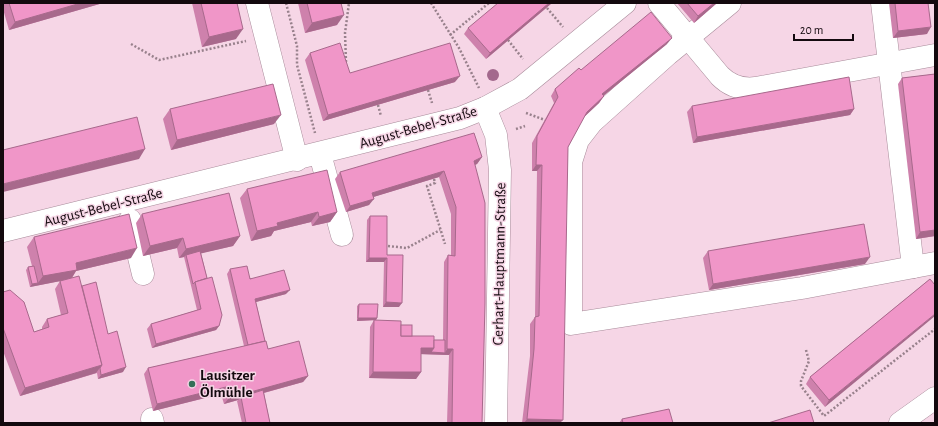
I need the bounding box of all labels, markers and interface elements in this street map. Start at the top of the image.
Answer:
scale bar [794,16,853,42]
text: 20 m [800,24,823,36]
street label: August-Bebel-Straße [358,103,479,151]
street label: Gerhart-Hauptmann-Straße [491,182,508,346]
street label: August-Bebel-Straße [42,185,164,229]
place label: Lausitzer Ölmühle [200,368,256,400]
marker: Lausitzer Ölmühle [187,379,197,389]

